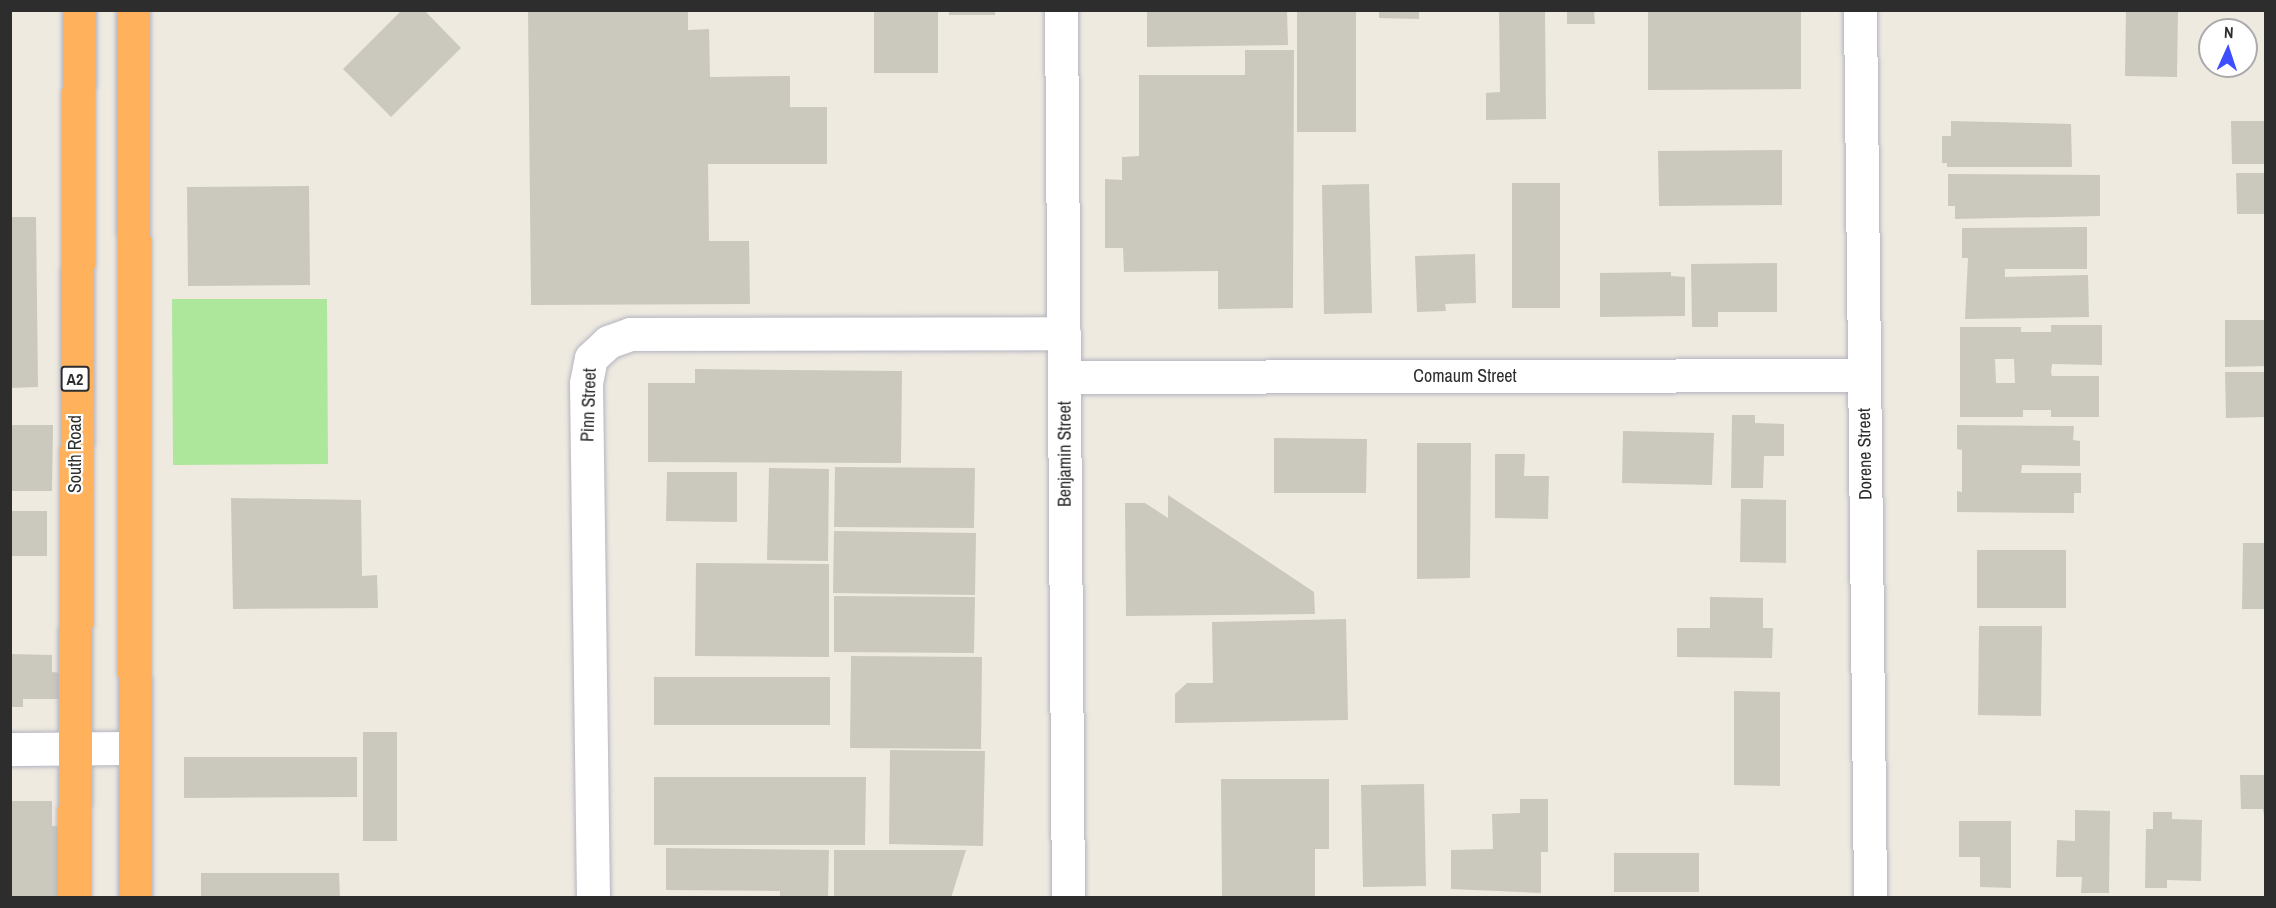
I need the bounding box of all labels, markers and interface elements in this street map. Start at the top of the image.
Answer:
north arrow [2198,18,2258,78]
text: N [2224,21,2234,43]
street label: Comaum Street [1413,365,1517,387]
road number: A2 [60,366,90,392]
street label: Pinn Street [577,368,601,442]
street label: Benjamin Street [1054,401,1076,507]
street label: Dorene Street [1853,408,1877,500]
street label: South Road [64,415,86,493]

